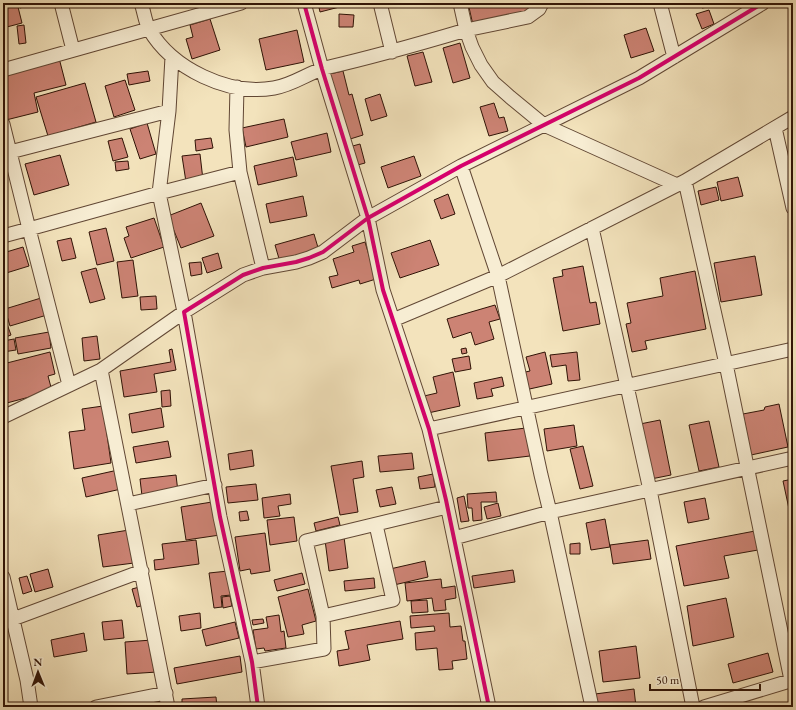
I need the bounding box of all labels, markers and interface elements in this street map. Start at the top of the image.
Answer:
north arrow [18,652,58,692]
text: N [33,655,42,669]
scale bar [650,666,760,692]
text: 50 m [656,672,680,688]

